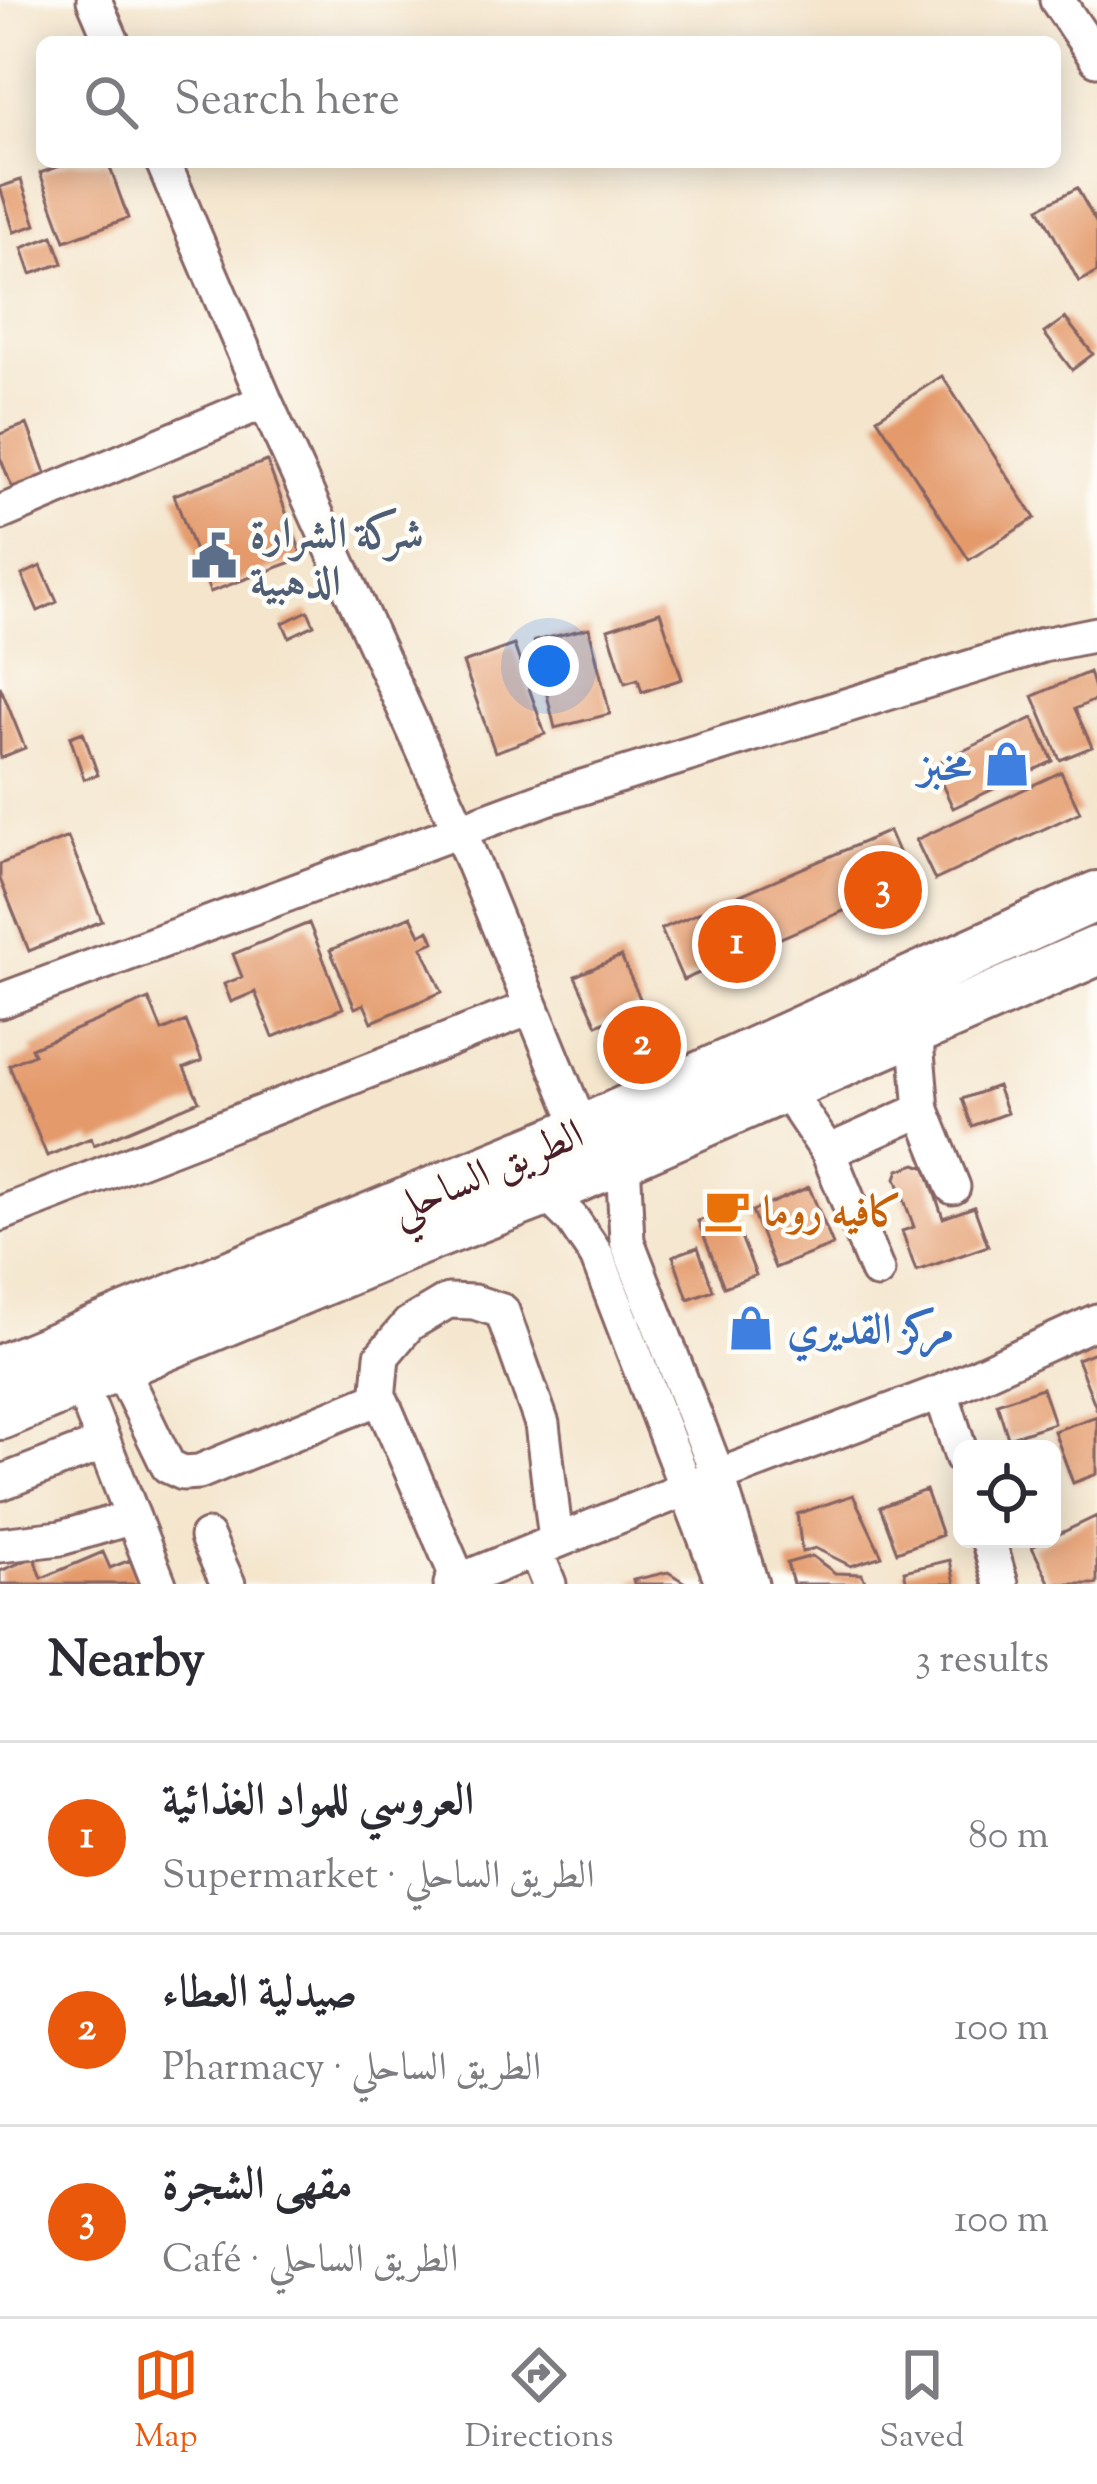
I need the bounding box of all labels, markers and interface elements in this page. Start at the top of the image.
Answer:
search box [36,36,1061,168]
icon: search [78,69,144,135]
text: Search here [174,70,400,135]
place label: شركة الشرارة الذهبية [250,507,424,615]
public building icon: شركة الشرارة الذهبية [189,531,239,581]
your location [519,636,579,696]
place label: مخبز [915,739,973,799]
shop icon: مخبز [982,739,1032,789]
pin: 3 [844,845,922,935]
pin: 1 [698,899,776,989]
pin: 2 [603,1000,681,1090]
street label: الطريق الساحلي [382,1107,596,1247]
cafe icon: كافيه روما [702,1185,752,1235]
place label: كافيه روما [763,1185,903,1245]
shop icon: مركز القديري [726,1303,776,1353]
place label: مركز القديري [787,1303,954,1363]
map controls [953,1440,1061,1548]
button: locate [953,1440,1061,1548]
text: Nearby [48,1626,205,1699]
text: 3 results [915,1634,1049,1690]
text: العروسي للمواد الغذائية [162,1771,474,1836]
text: 1 [80,1810,94,1866]
text: 80 m [968,1810,1049,1866]
text: Supermarket · الطريق الساحلي [162,1850,595,1906]
text: صيدلية العطاء [162,1963,357,2028]
text: 2 [78,2002,96,2058]
text: 100 m [954,2002,1049,2058]
text: Pharmacy · الطريق الساحلي [162,2042,541,2098]
text: مقهى الشجرة [162,2155,353,2220]
text: 3 [79,2194,95,2250]
text: 100 m [954,2194,1049,2250]
text: Café · الطريق الساحلي [162,2234,458,2290]
tab: Map [133,2342,199,2462]
tab: Directions [465,2342,614,2462]
tab: Saved [879,2342,964,2462]

